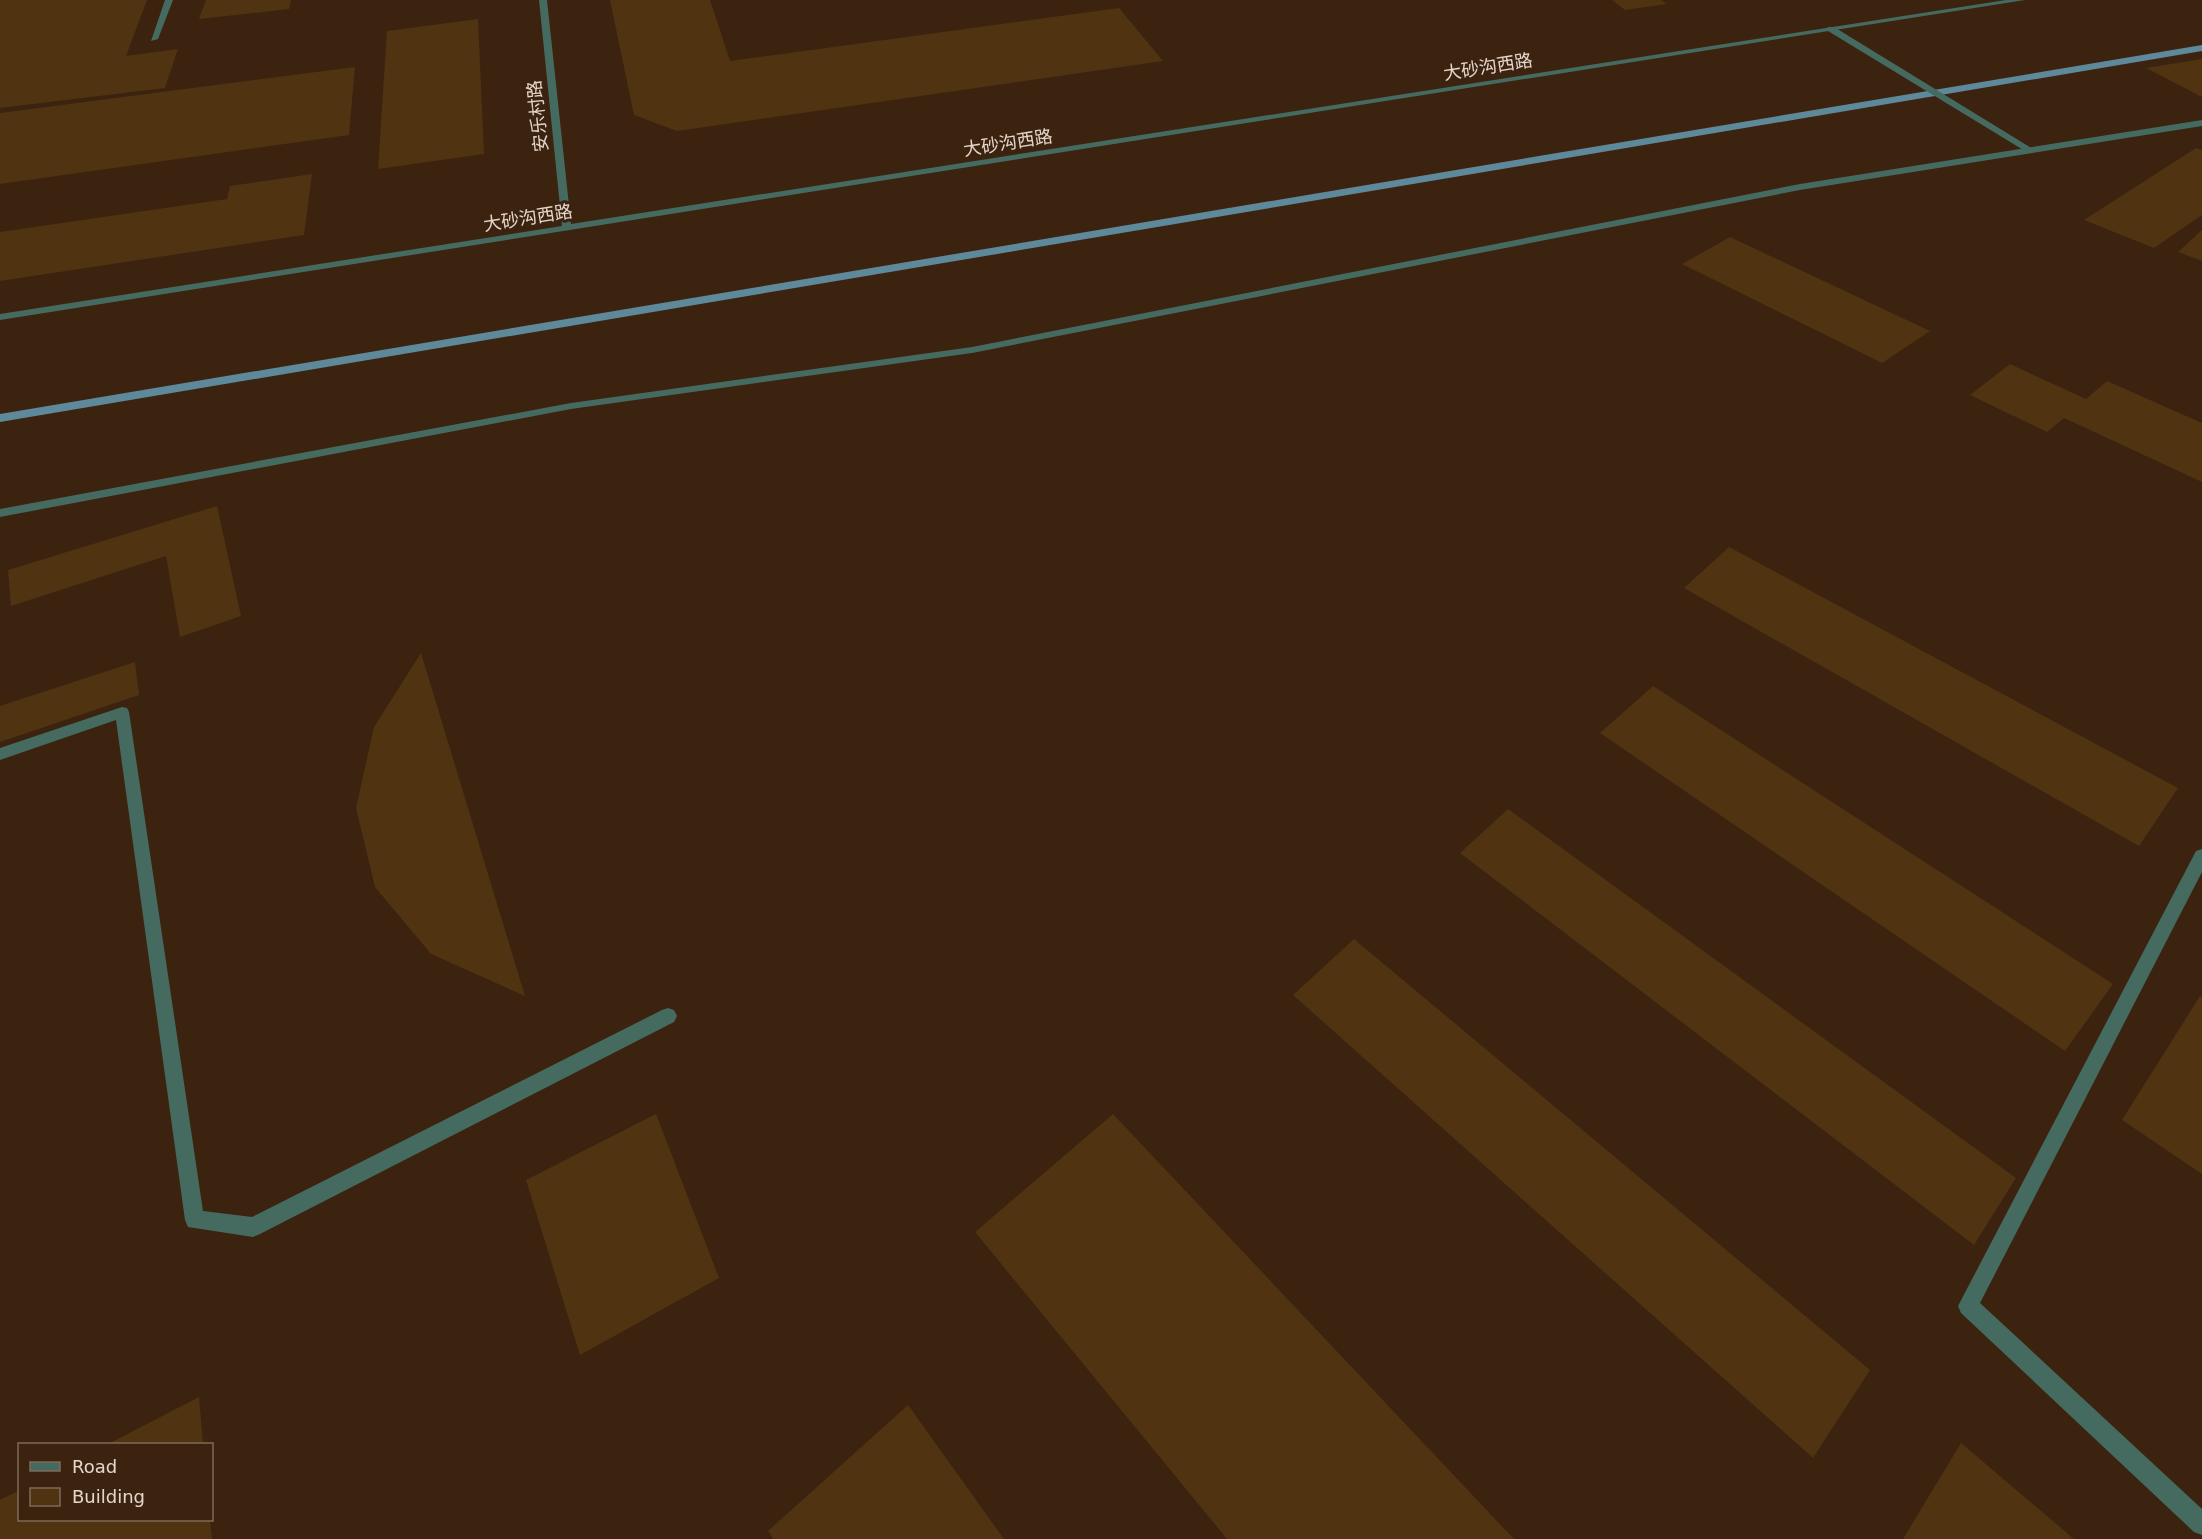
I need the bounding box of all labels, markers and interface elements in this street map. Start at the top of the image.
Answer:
street label: 大砂沟西路 [1442,49,1534,84]
street label: 安乐村路 [523,79,552,153]
street label: 大砂沟西路 [962,125,1054,160]
street label: 大砂沟西路 [482,200,574,235]
legend [18,1443,213,1521]
text: Road [72,1456,117,1477]
text: Building [72,1486,145,1507]

